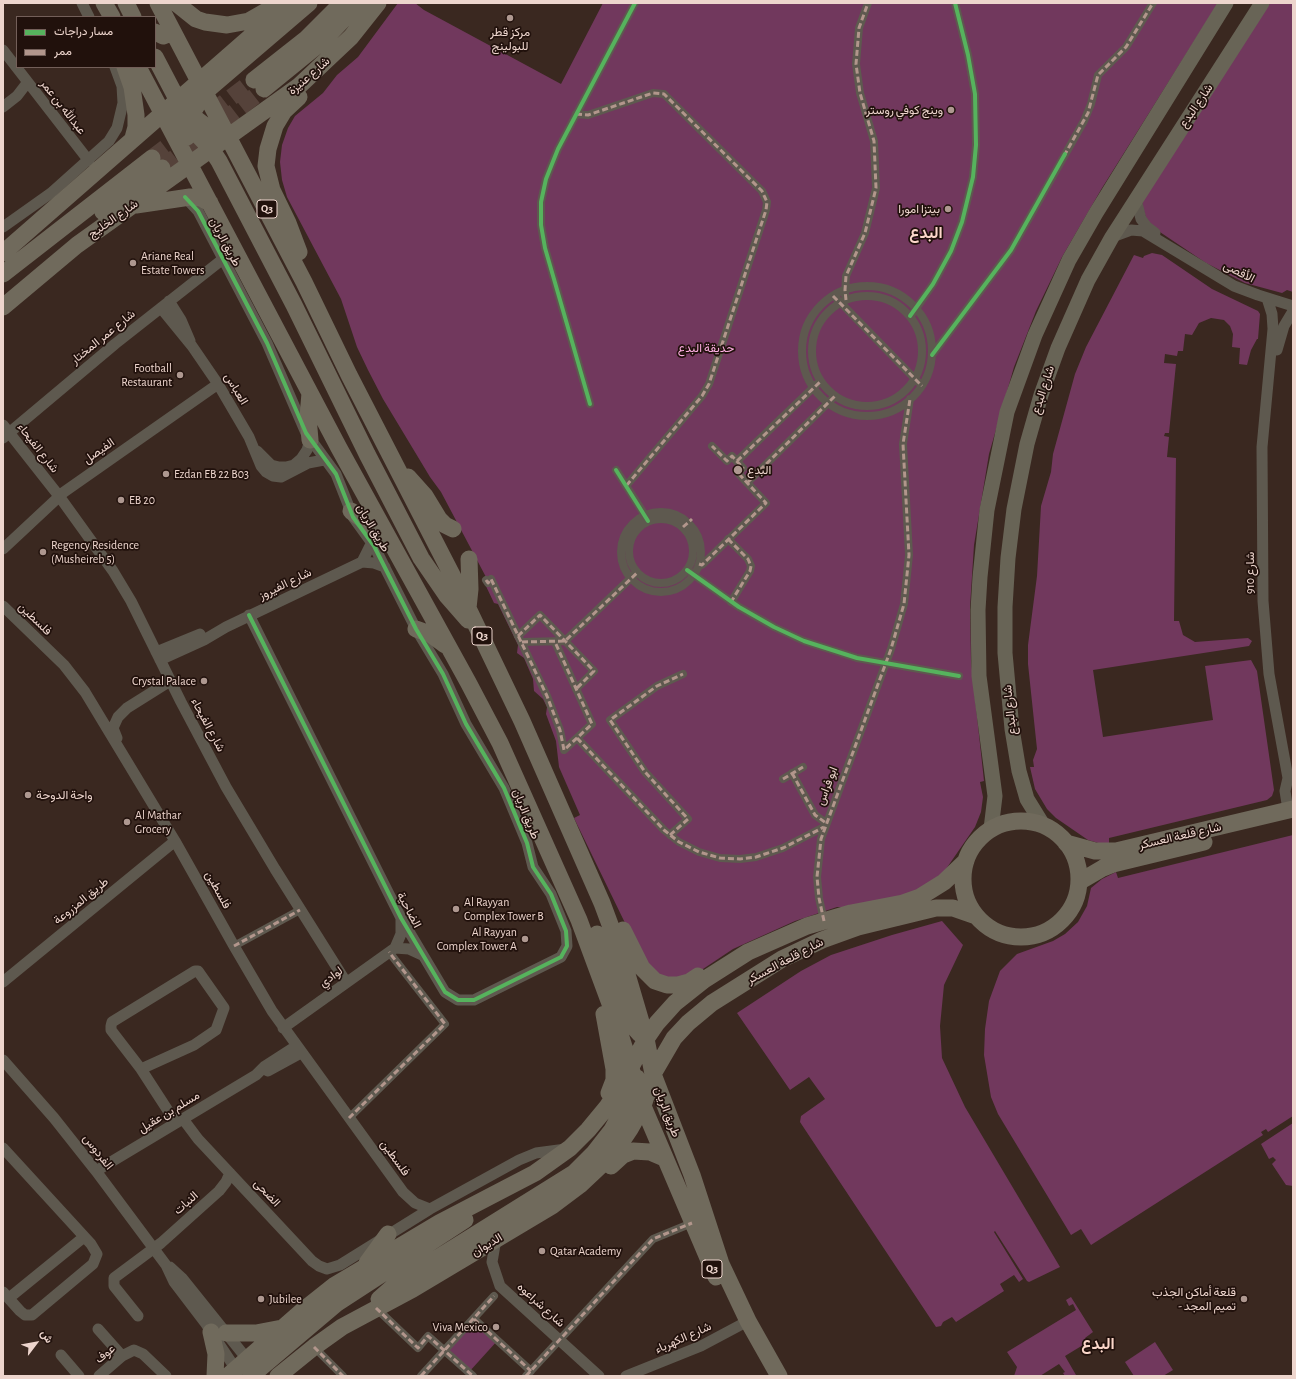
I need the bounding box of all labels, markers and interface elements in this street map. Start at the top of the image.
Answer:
marker: مركز قطر للبولينج [505,13,515,23]
legend [16,16,156,68]
text: مسار دراجات [54,25,113,37]
place label: مركز قطر للبولينج [490,25,530,53]
text: ممر [54,45,72,57]
street label: شارع عنيزة [285,54,333,98]
street label: عبدالله بن عمر [37,77,89,137]
street label: شارع البدع [1176,81,1216,131]
place label: وينج كوفي روستر [866,103,943,117]
marker: وينج كوفي روستر [946,105,956,115]
street label: شارع الخليج [85,197,141,241]
road number: Q3 [257,200,277,218]
place label: بيتزا امورا [898,202,940,216]
marker: بيتزا امورا [943,204,953,214]
street label: طريق الريان [206,215,244,269]
district label: البدع [909,223,943,243]
place label: Ariane Real Estate Towers [141,249,204,277]
marker: Ariane Real Estate Towers [128,258,138,268]
street label: الأقصى [1221,258,1257,286]
street label: شارع عمر المختار [68,307,138,367]
park label: حديقة البدع [678,341,734,355]
place label: Football Restaurant [121,361,172,389]
street label: شارع البدع [1028,364,1058,416]
marker: Football Restaurant [175,370,185,380]
street label: العباس [221,370,251,408]
street label: شارع الفيحاء [14,420,62,476]
street label: الفيصل [81,435,117,467]
place label: البدع [747,463,771,477]
marker: البدع [732,464,744,476]
place label: Ezdan EB 22 B03 [174,467,249,481]
marker: Ezdan EB 22 B03 [161,469,171,479]
place label: EB 20 [129,493,155,507]
marker: EB 20 [116,495,126,505]
street label: طريق الريان [353,501,393,555]
place label: Regency Residence (Musheireb 5) [51,538,139,566]
marker: Regency Residence (Musheireb 5) [38,547,48,557]
street label: شارع 910 [1243,552,1257,594]
street label: شارع الفيروز [256,565,314,603]
street label: فلسطين [15,600,55,638]
road number: Q3 [472,627,492,645]
place label: Crystal Palace [132,674,196,688]
marker: Crystal Palace [199,676,209,686]
street label: شارع البدع [1000,684,1020,736]
street label: شارع الفيحاء [188,696,228,754]
street label: ابو فراس [813,765,841,807]
street label: طريق الريان [509,787,543,841]
place label: واحة الدوحة [36,788,93,802]
marker: واحة الدوحة [23,790,33,800]
place label: Al Mathar Grocery [135,808,181,836]
marker: Al Mathar Grocery [122,817,132,827]
street label: شارع قلعة العسكر [1137,819,1223,853]
street label: فلسطين [202,869,234,911]
street label: طريق المزروعة [51,874,111,928]
street label: الضاحية [394,890,424,930]
place label: Al Rayyan Complex Tower B [464,895,544,923]
marker: Al Rayyan Complex Tower B [451,904,461,914]
place label: Al Rayyan Complex Tower A [437,925,517,953]
marker: Al Rayyan Complex Tower A [520,934,530,944]
street label: شارع قلعة العسكر [744,935,826,987]
street label: لوادي [316,964,346,990]
street label: طريق الريان [651,1085,683,1139]
street label: مسلم بن عقيل [136,1088,202,1136]
street label: الفردوس [80,1131,116,1173]
street label: فلسطين [377,1137,413,1179]
street label: الضحى [251,1176,283,1210]
street label: النبات [171,1188,201,1218]
street label: الديوان [469,1230,505,1260]
place label: Qatar Academy [550,1244,621,1258]
marker: Qatar Academy [537,1246,547,1256]
road number: Q3 [702,1260,722,1278]
street label: شارع شراعوه [514,1280,568,1330]
place label: قلعة أماكن الجذب - تميم المجد [1152,1285,1236,1313]
place label: Jubilee [269,1292,302,1306]
marker: Jubilee [256,1294,266,1304]
marker: قلعة أماكن الجذب - تميم المجد [1239,1294,1249,1304]
street label: شارع الكهرباء [653,1319,713,1357]
place label: Viva Mexico [433,1320,488,1334]
marker: Viva Mexico [491,1322,501,1332]
north arrow [16,1323,56,1363]
text: ش [38,1328,55,1345]
district label: البدع [1081,1334,1115,1354]
street label: عوف [92,1341,118,1367]

